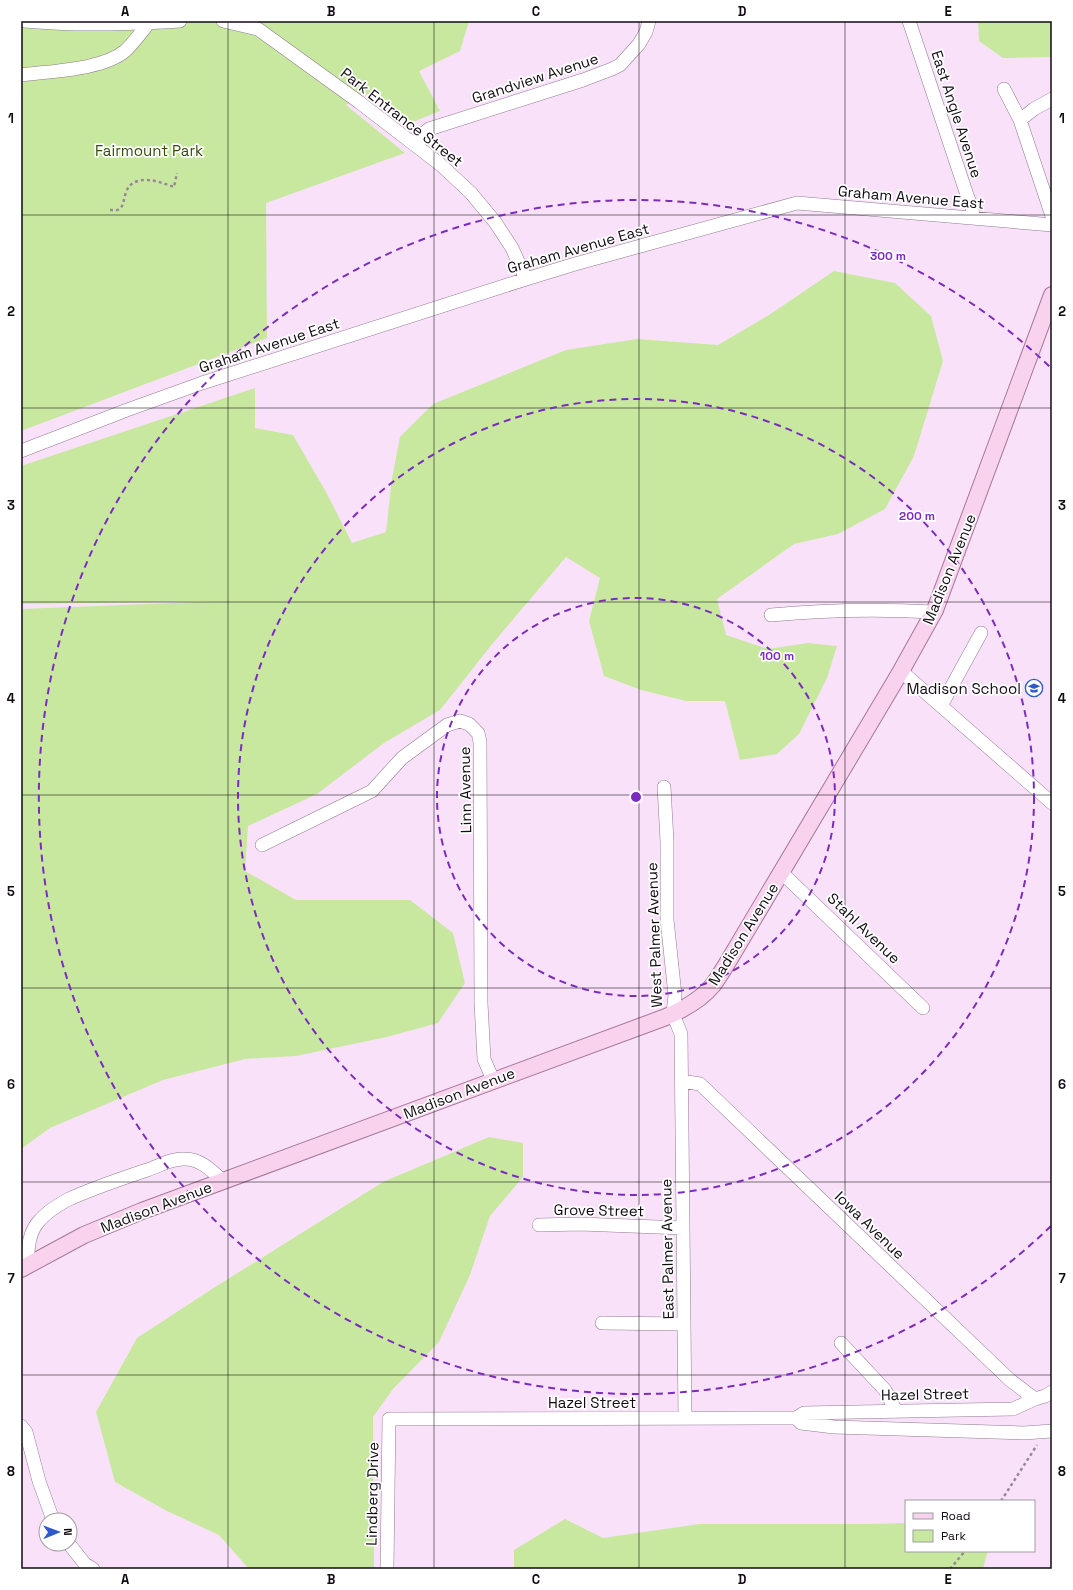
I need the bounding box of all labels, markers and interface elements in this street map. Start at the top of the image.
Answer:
text: A [121,3,130,20]
text: B [327,3,336,20]
text: C [532,3,540,20]
text: D [738,3,747,20]
text: E [944,3,952,20]
street label: East Angle Avenue [927,48,987,180]
street label: Grandview Avenue [469,49,601,107]
street label: Park Entrance Street [337,63,467,171]
text: 1 [8,110,14,127]
text: 1 [1059,110,1065,127]
park label: Fairmount Park [95,141,203,160]
street label: Graham Avenue East [837,181,985,213]
street label: Graham Avenue East [505,219,651,277]
text: 300 m [870,248,906,264]
text: 2 [7,303,15,320]
text: 2 [1058,303,1066,320]
street label: Graham Avenue East [196,313,342,377]
text: 3 [7,497,15,514]
text: 3 [1058,497,1066,514]
text: 200 m [899,508,935,524]
street label: Madison Avenue [918,511,980,627]
text: 100 m [760,648,794,664]
school or university icon: Madison School [1024,678,1044,698]
place label: Madison School [906,679,1021,698]
text: 4 [7,690,15,707]
text: 4 [1058,690,1066,707]
street label: Linn Avenue [455,746,475,834]
centre of rings [629,790,643,804]
street label: West Palmer Avenue [642,862,666,1008]
street label: Madison Avenue [704,879,782,989]
text: 5 [7,883,15,900]
text: 5 [1058,883,1066,900]
street label: Stahl Avenue [824,888,905,968]
street label: Madison Avenue [401,1063,517,1123]
text: 6 [7,1076,15,1093]
text: 6 [1058,1076,1066,1093]
street label: Madison Avenue [98,1177,214,1237]
street label: East Palmer Avenue [656,1178,678,1320]
street label: Iowa Avenue [831,1187,909,1263]
street label: Grove Street [554,1200,645,1220]
text: 7 [7,1270,15,1287]
text: 7 [1058,1270,1066,1287]
street label: Hazel Street [881,1384,969,1404]
street label: Hazel Street [548,1393,636,1412]
street label: Lindberg Drive [362,1442,382,1546]
text: 8 [7,1463,15,1480]
text: 8 [1058,1463,1066,1480]
legend [905,1500,1035,1552]
text: Road [941,1508,970,1524]
north arrow [38,1512,78,1552]
text: N [61,1528,75,1536]
text: Park [941,1528,966,1544]
text: A [121,1571,130,1588]
text: B [327,1571,336,1588]
text: C [532,1571,540,1588]
text: D [738,1571,747,1588]
text: E [944,1571,952,1588]

